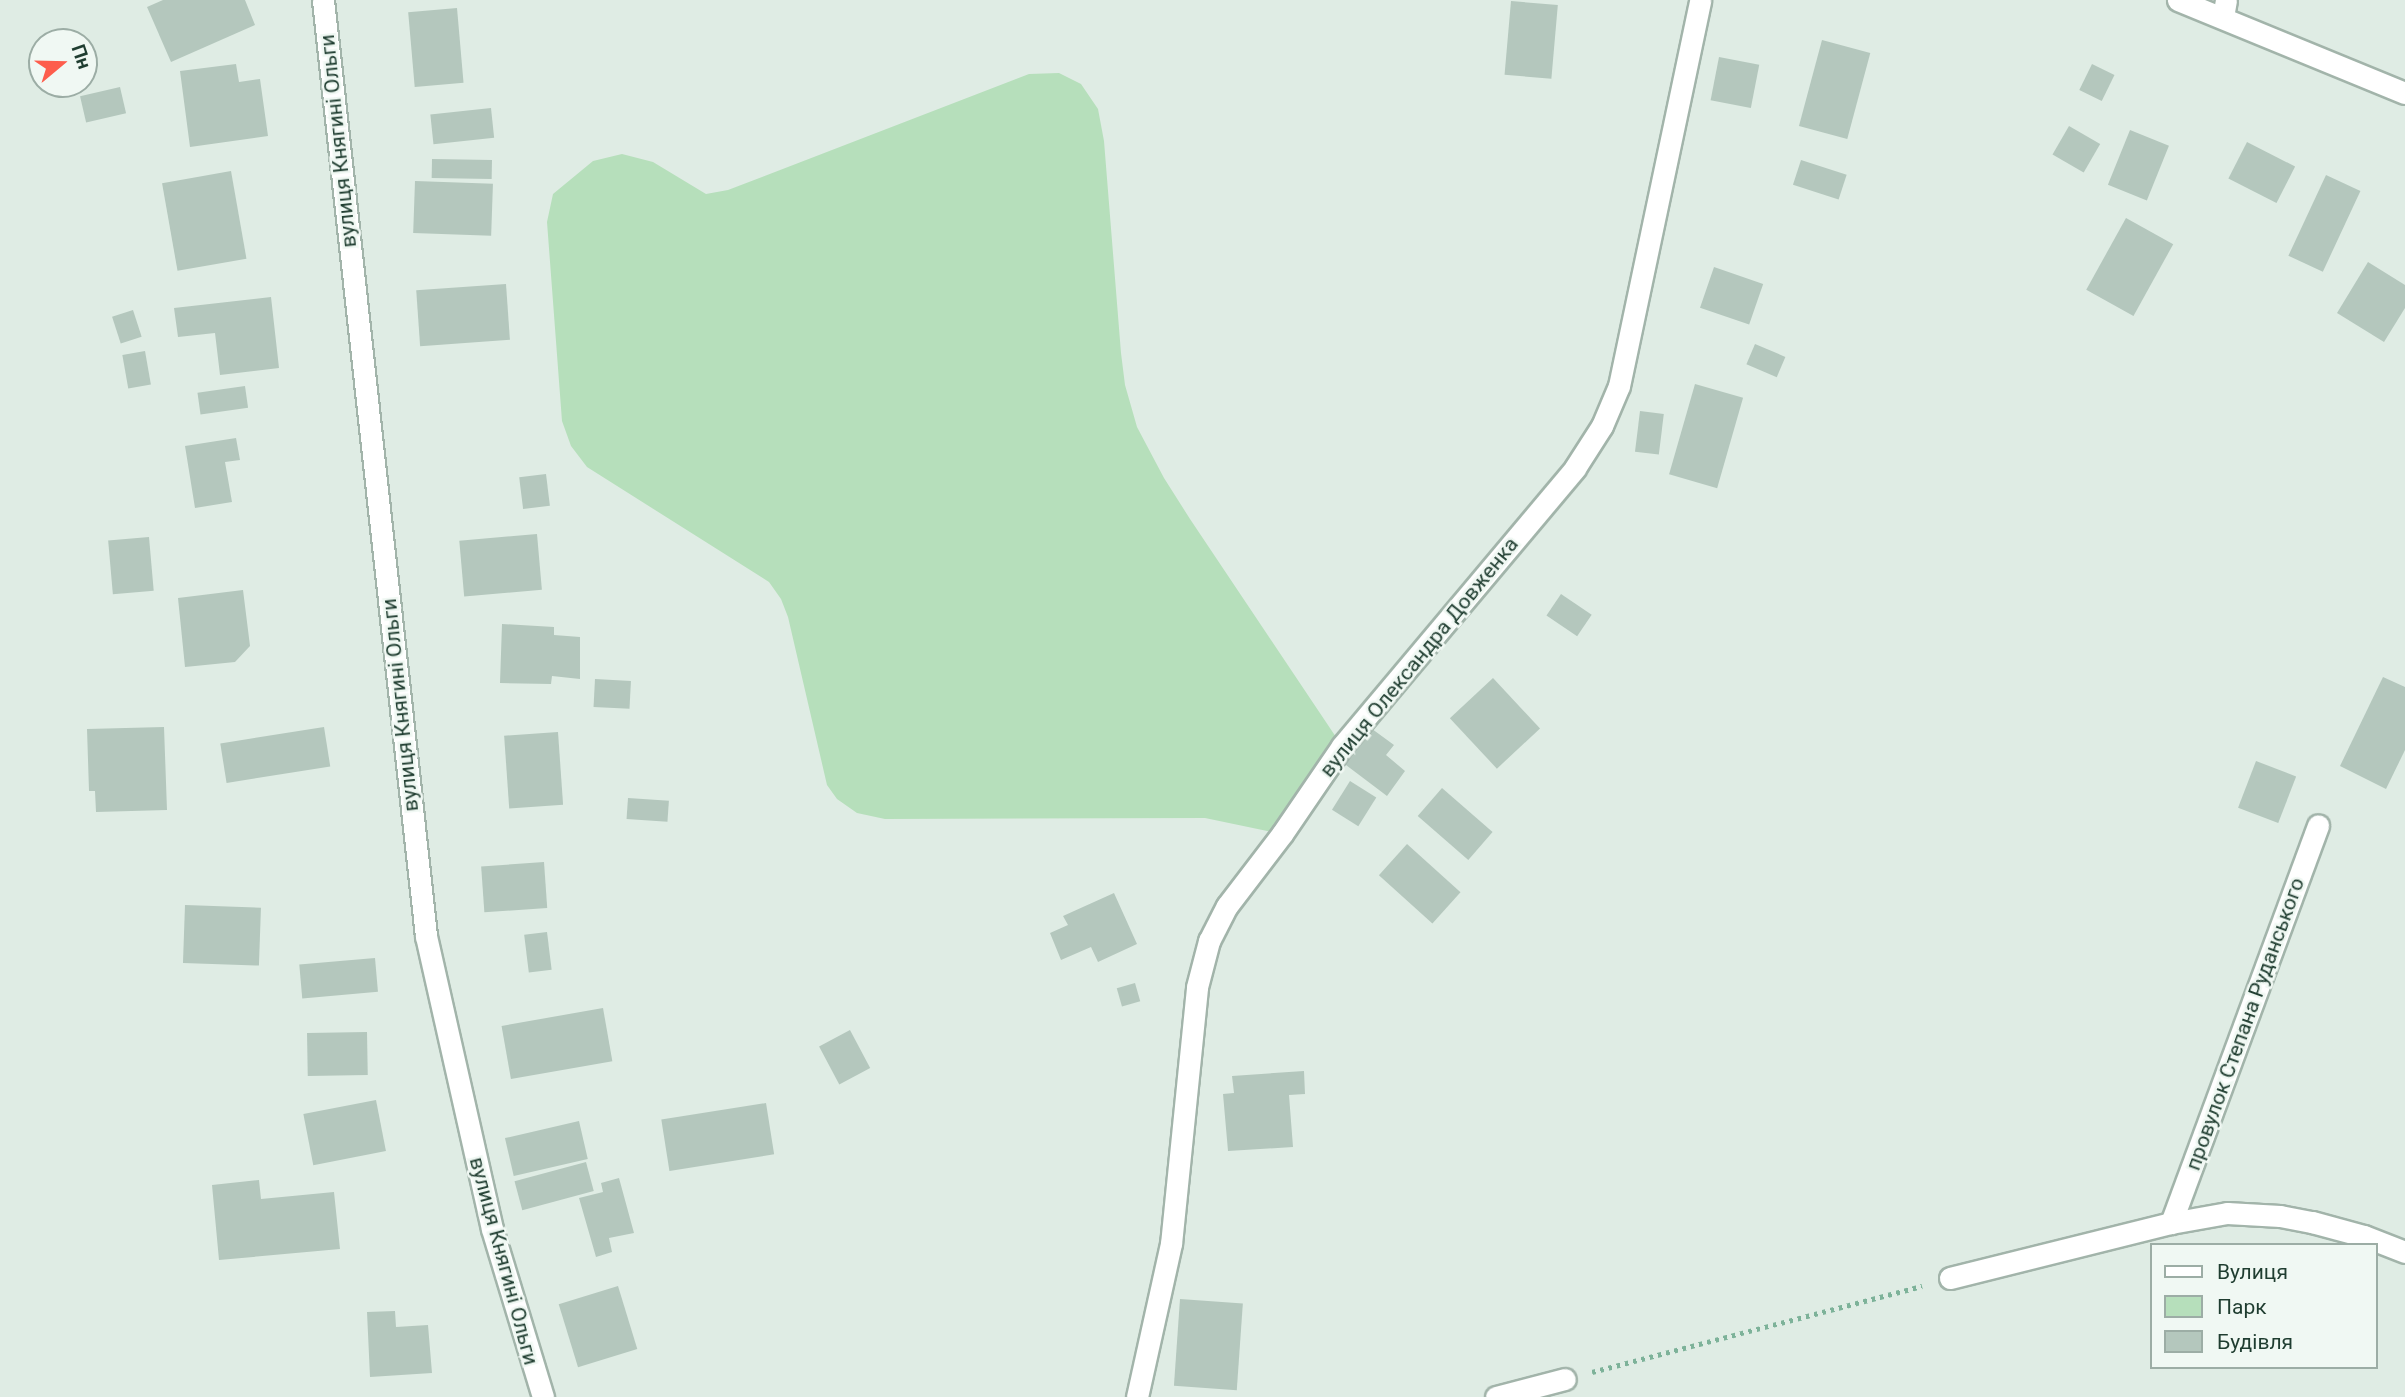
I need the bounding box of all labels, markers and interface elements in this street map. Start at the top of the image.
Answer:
north arrow [28,28,98,98]
street label: вулиця Княгині Ольги [314,33,362,249]
text: Пн [67,41,96,72]
street label: вулиця Олександра Довженка [1314,532,1524,782]
street label: вулиця Княгині Ольги [376,597,424,813]
street label: провулок Степана Руданського [2180,874,2310,1174]
street label: вулиця Княгині Ольги [464,1154,544,1368]
legend [2150,1243,2377,1369]
text: Вулиця [2217,1260,2288,1284]
text: Парк [2217,1295,2267,1319]
text: Будівля [2217,1330,2293,1354]

